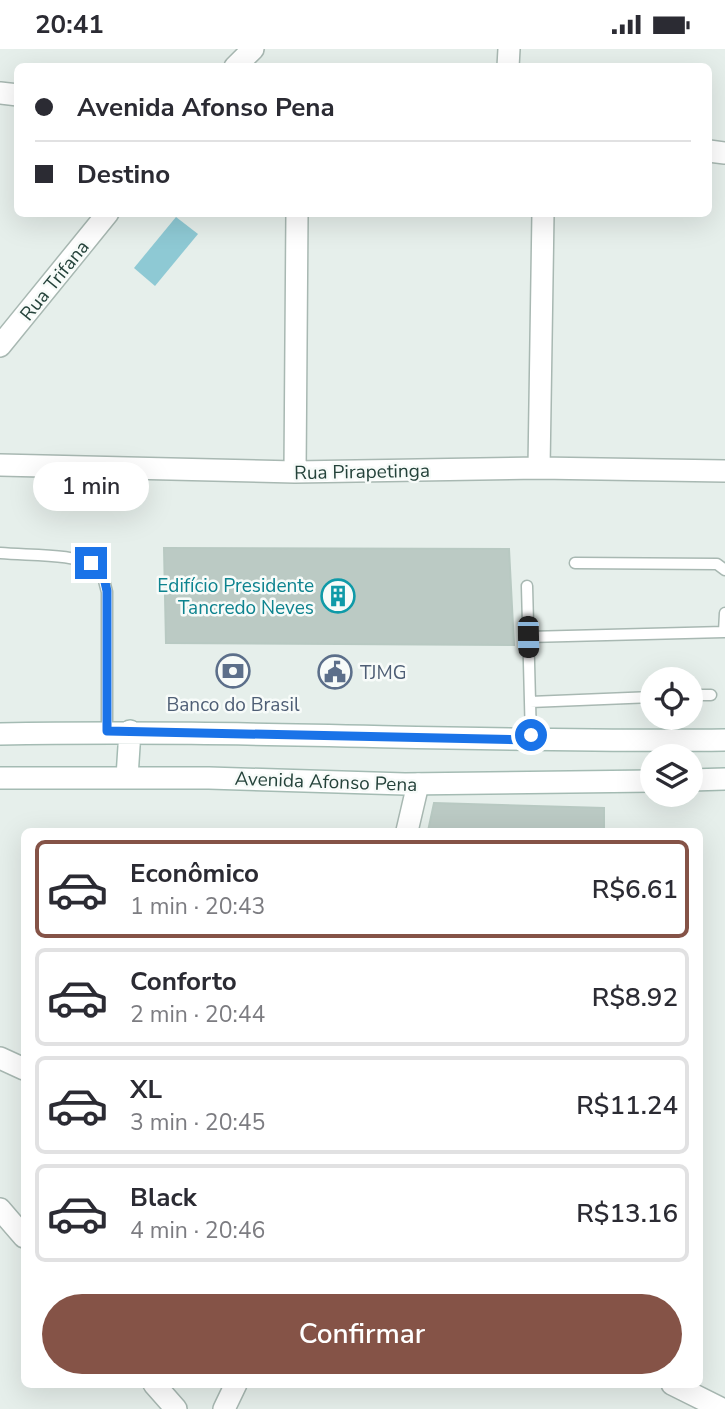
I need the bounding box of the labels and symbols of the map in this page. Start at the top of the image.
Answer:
street label: Rua Trifana [14,235,95,326]
street label: Rua Pirapetinga [294,458,430,486]
callout: 1 min [33,461,149,511]
route end [75,547,107,579]
place label: Edifício Presidente Tancredo Neves [157,573,314,621]
building icon: Edifício Presidente Tancredo Neves [319,577,357,615]
car [518,616,539,658]
bank icon: Banco do Brasil [214,652,252,690]
public building icon: TJMG [316,653,354,691]
place label: TJMG [360,660,407,686]
place label: Banco do Brasil [166,692,300,718]
route start [515,719,547,751]
street label: Avenida Afonso Pena [234,766,418,798]

